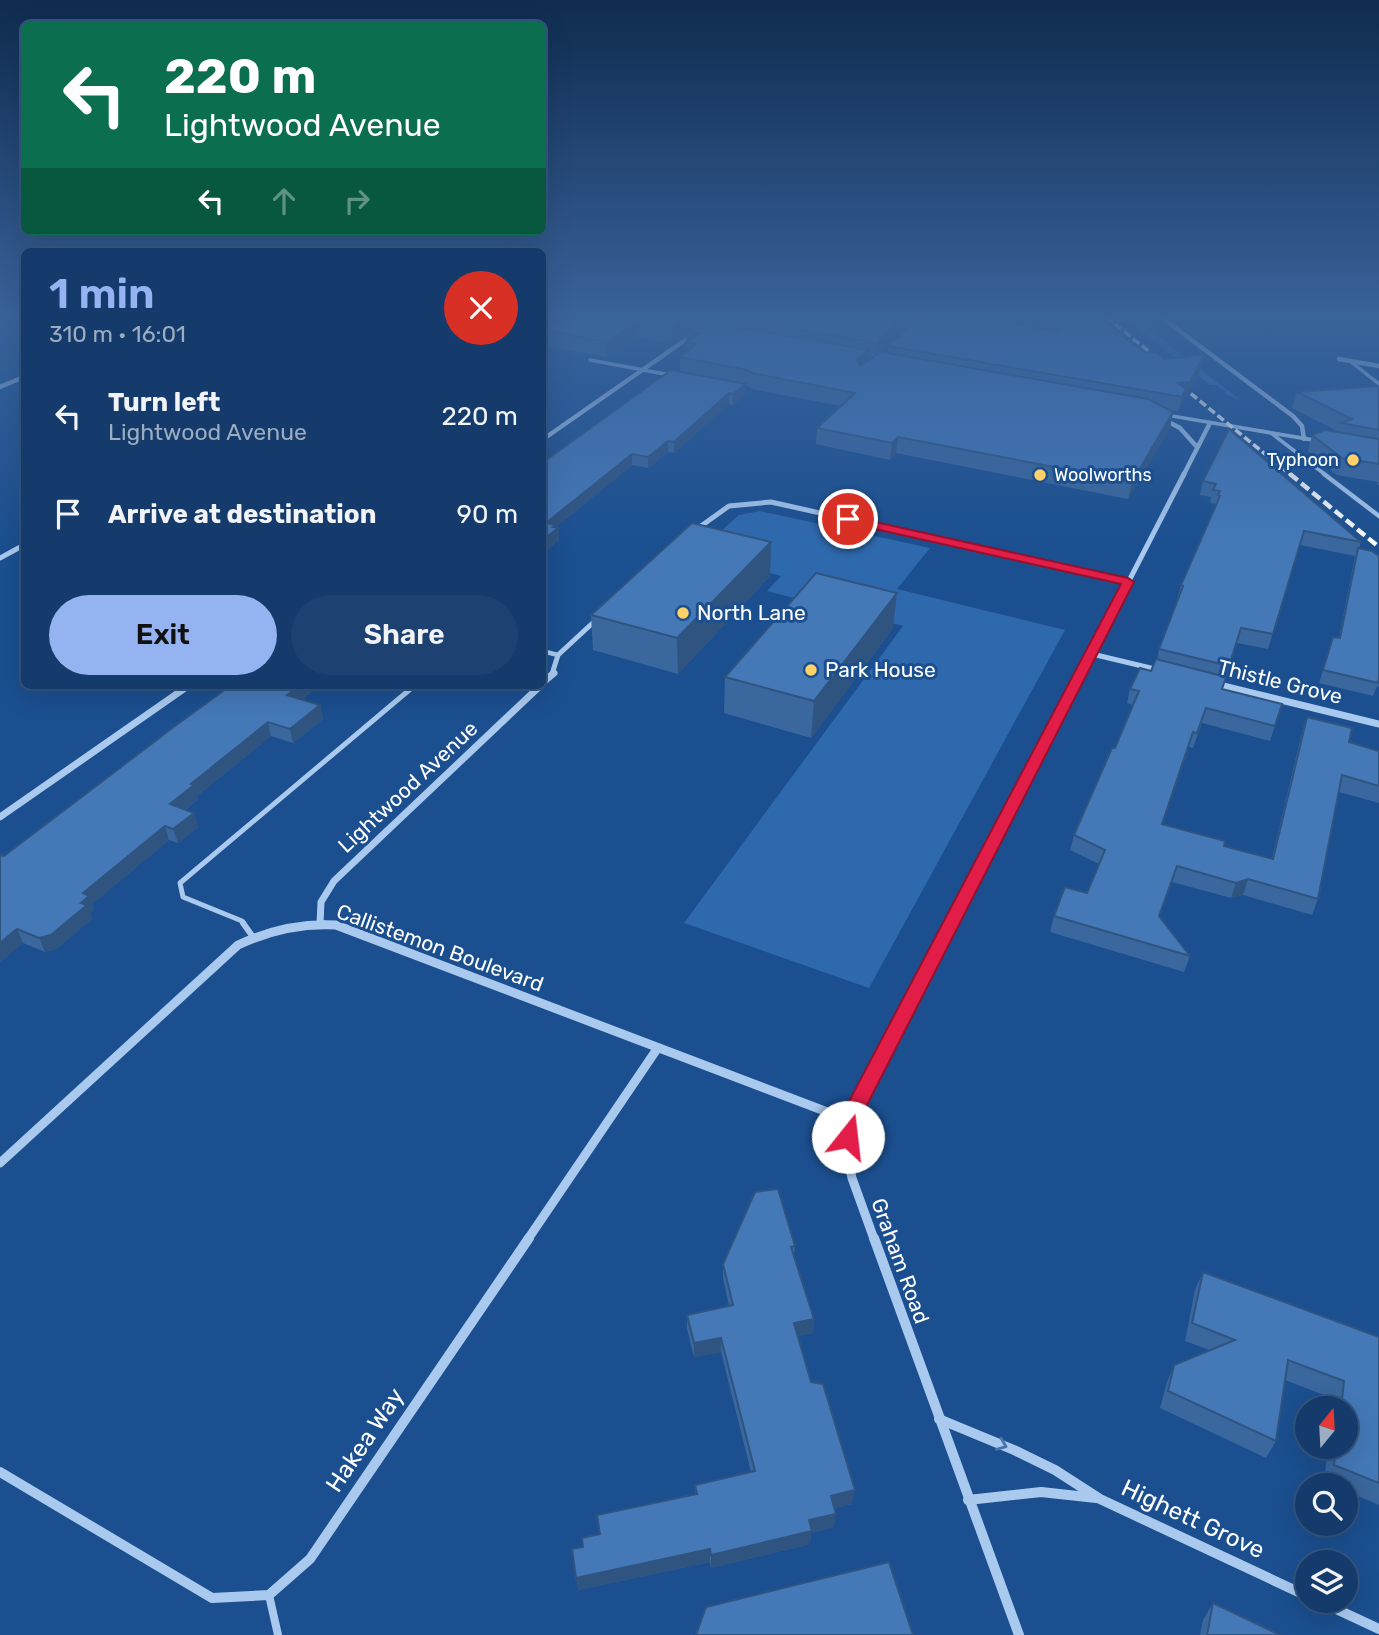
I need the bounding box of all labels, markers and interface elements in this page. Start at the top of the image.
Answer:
text: 220 m [164,47,316,105]
icon: left [49,49,140,140]
text: Lightwood Avenue [164,106,441,144]
icon: left [192,182,230,220]
icon: ahead [265,182,303,220]
icon: right [338,182,376,220]
text: 1 min [49,269,155,319]
button: close [444,271,518,345]
text: 310 m · 16:01 [49,320,186,348]
text: Turn left [108,387,220,418]
icon: left [49,397,87,435]
text: 220 m [441,401,518,432]
text: Lightwood Avenue [108,418,307,446]
place label: Typhoon [1267,449,1339,471]
marker: Typhoon [1345,452,1361,468]
place label: Woolworths [1054,464,1152,486]
marker: Woolworths [1032,467,1048,483]
pin [818,489,878,549]
icon: arrive [49,495,87,533]
text: Arrive at destination [108,499,376,530]
text: 90 m [457,499,518,530]
icon: arrive [829,500,867,538]
button: Exit [49,595,277,675]
button: Share [291,595,518,675]
place label: North Lane [697,600,806,625]
marker: North Lane [675,605,691,621]
street label: Thistle Grove [1215,654,1345,709]
place label: Park House [825,657,936,682]
marker: Park House [803,662,819,678]
street label: Lightwood Avenue [333,716,483,858]
street label: Callistemon Boulevard [333,898,547,997]
position arrow [811,1100,885,1174]
street label: Graham Road [866,1195,935,1327]
street label: Hakea Way [320,1383,410,1497]
north arrow [1295,1396,1358,1460]
map controls [1295,1396,1358,1613]
one-way arrow [995,1437,1007,1451]
button: search [1295,1473,1358,1536]
street label: Highett Grove [1117,1474,1269,1564]
button: layers [1295,1550,1358,1613]

